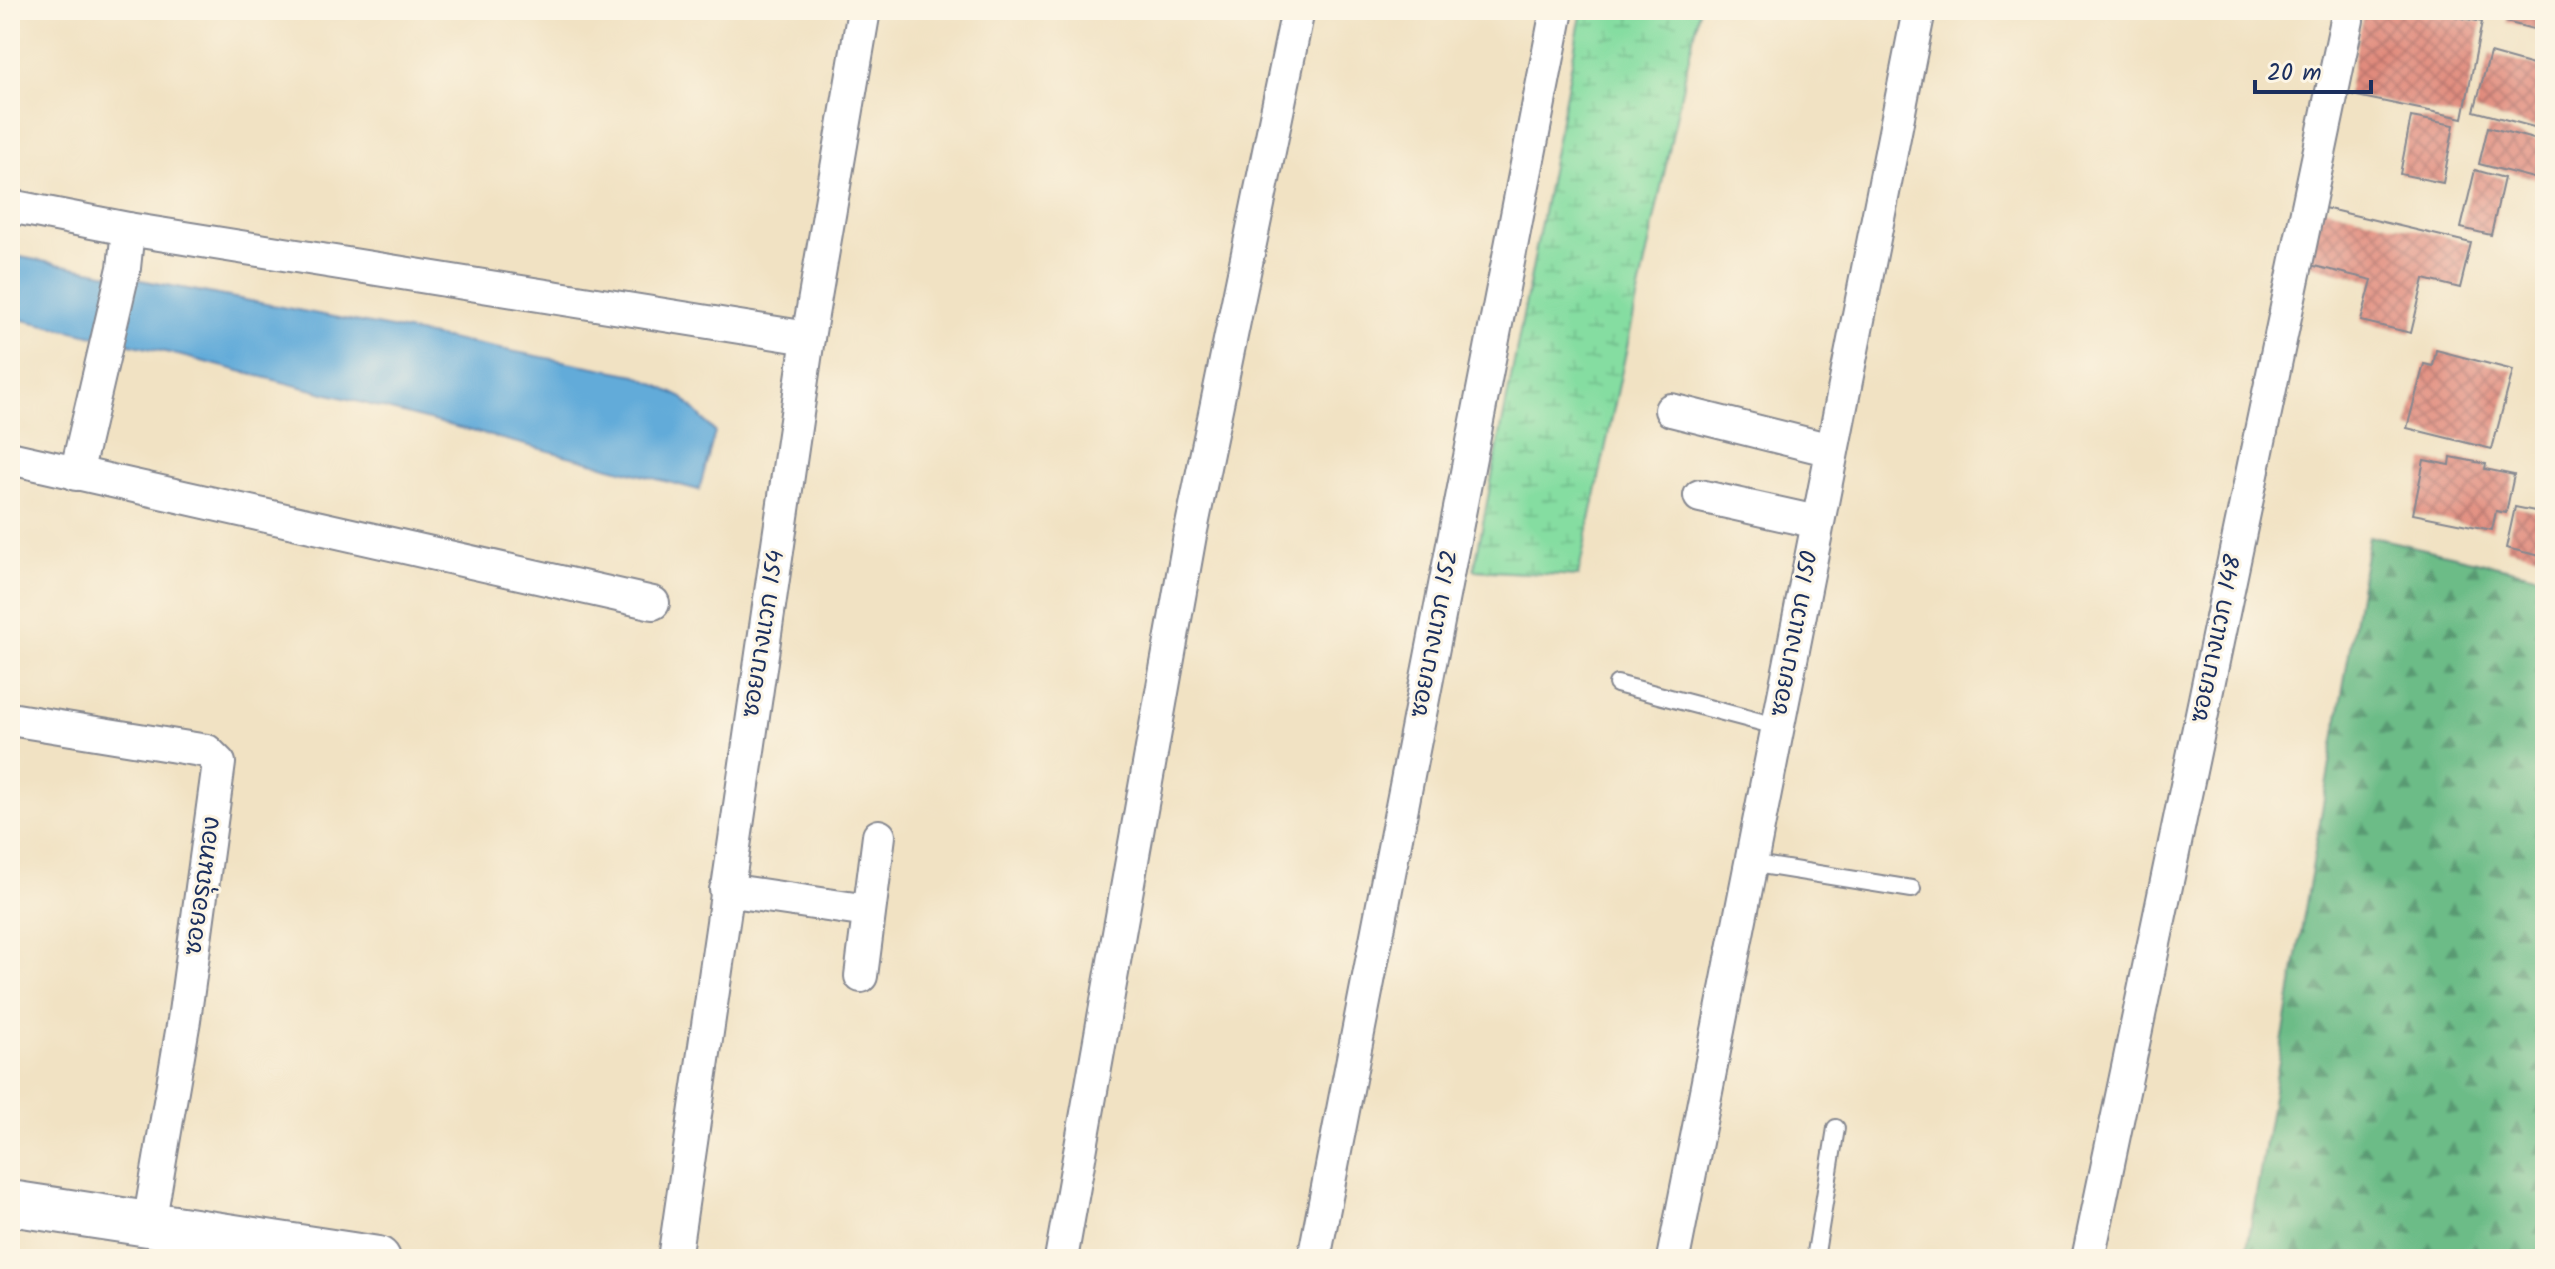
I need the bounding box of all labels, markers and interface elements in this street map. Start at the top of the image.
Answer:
scale bar [2255,44,2371,94]
text: 20 m [2267,54,2322,93]
street label: ซอยบางแวก 154 [732,547,796,721]
street label: ซอยบางแวก 152 [1400,547,1470,721]
street label: ซอยบางแวก 150 [1760,548,1830,720]
street label: ซอยบางแวก 148 [2180,551,2254,727]
street label: ซอยอรุณทอง [174,814,232,958]

